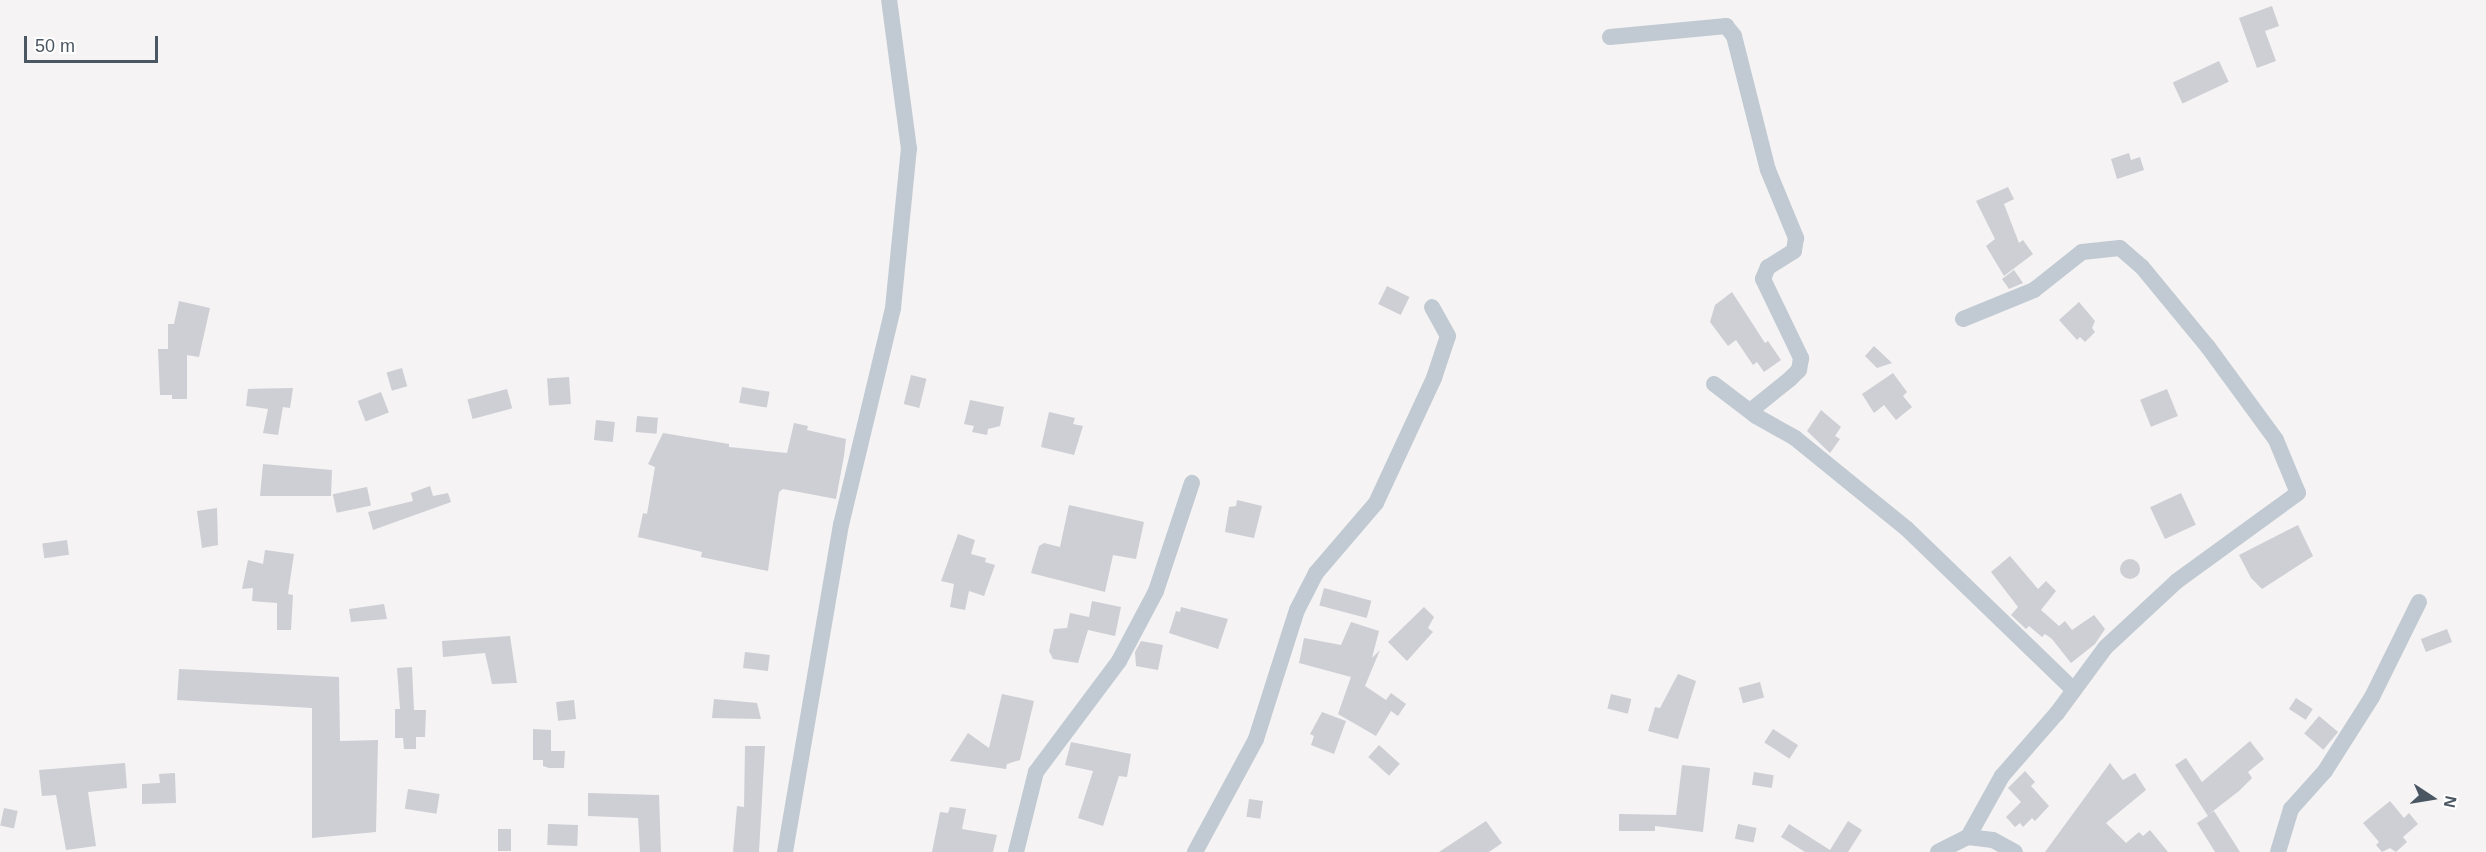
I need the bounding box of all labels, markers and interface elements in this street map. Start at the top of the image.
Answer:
scale bar [27,24,160,62]
text: 50 m [35,36,75,56]
north arrow [2402,768,2462,828]
text: N [2441,794,2460,809]

